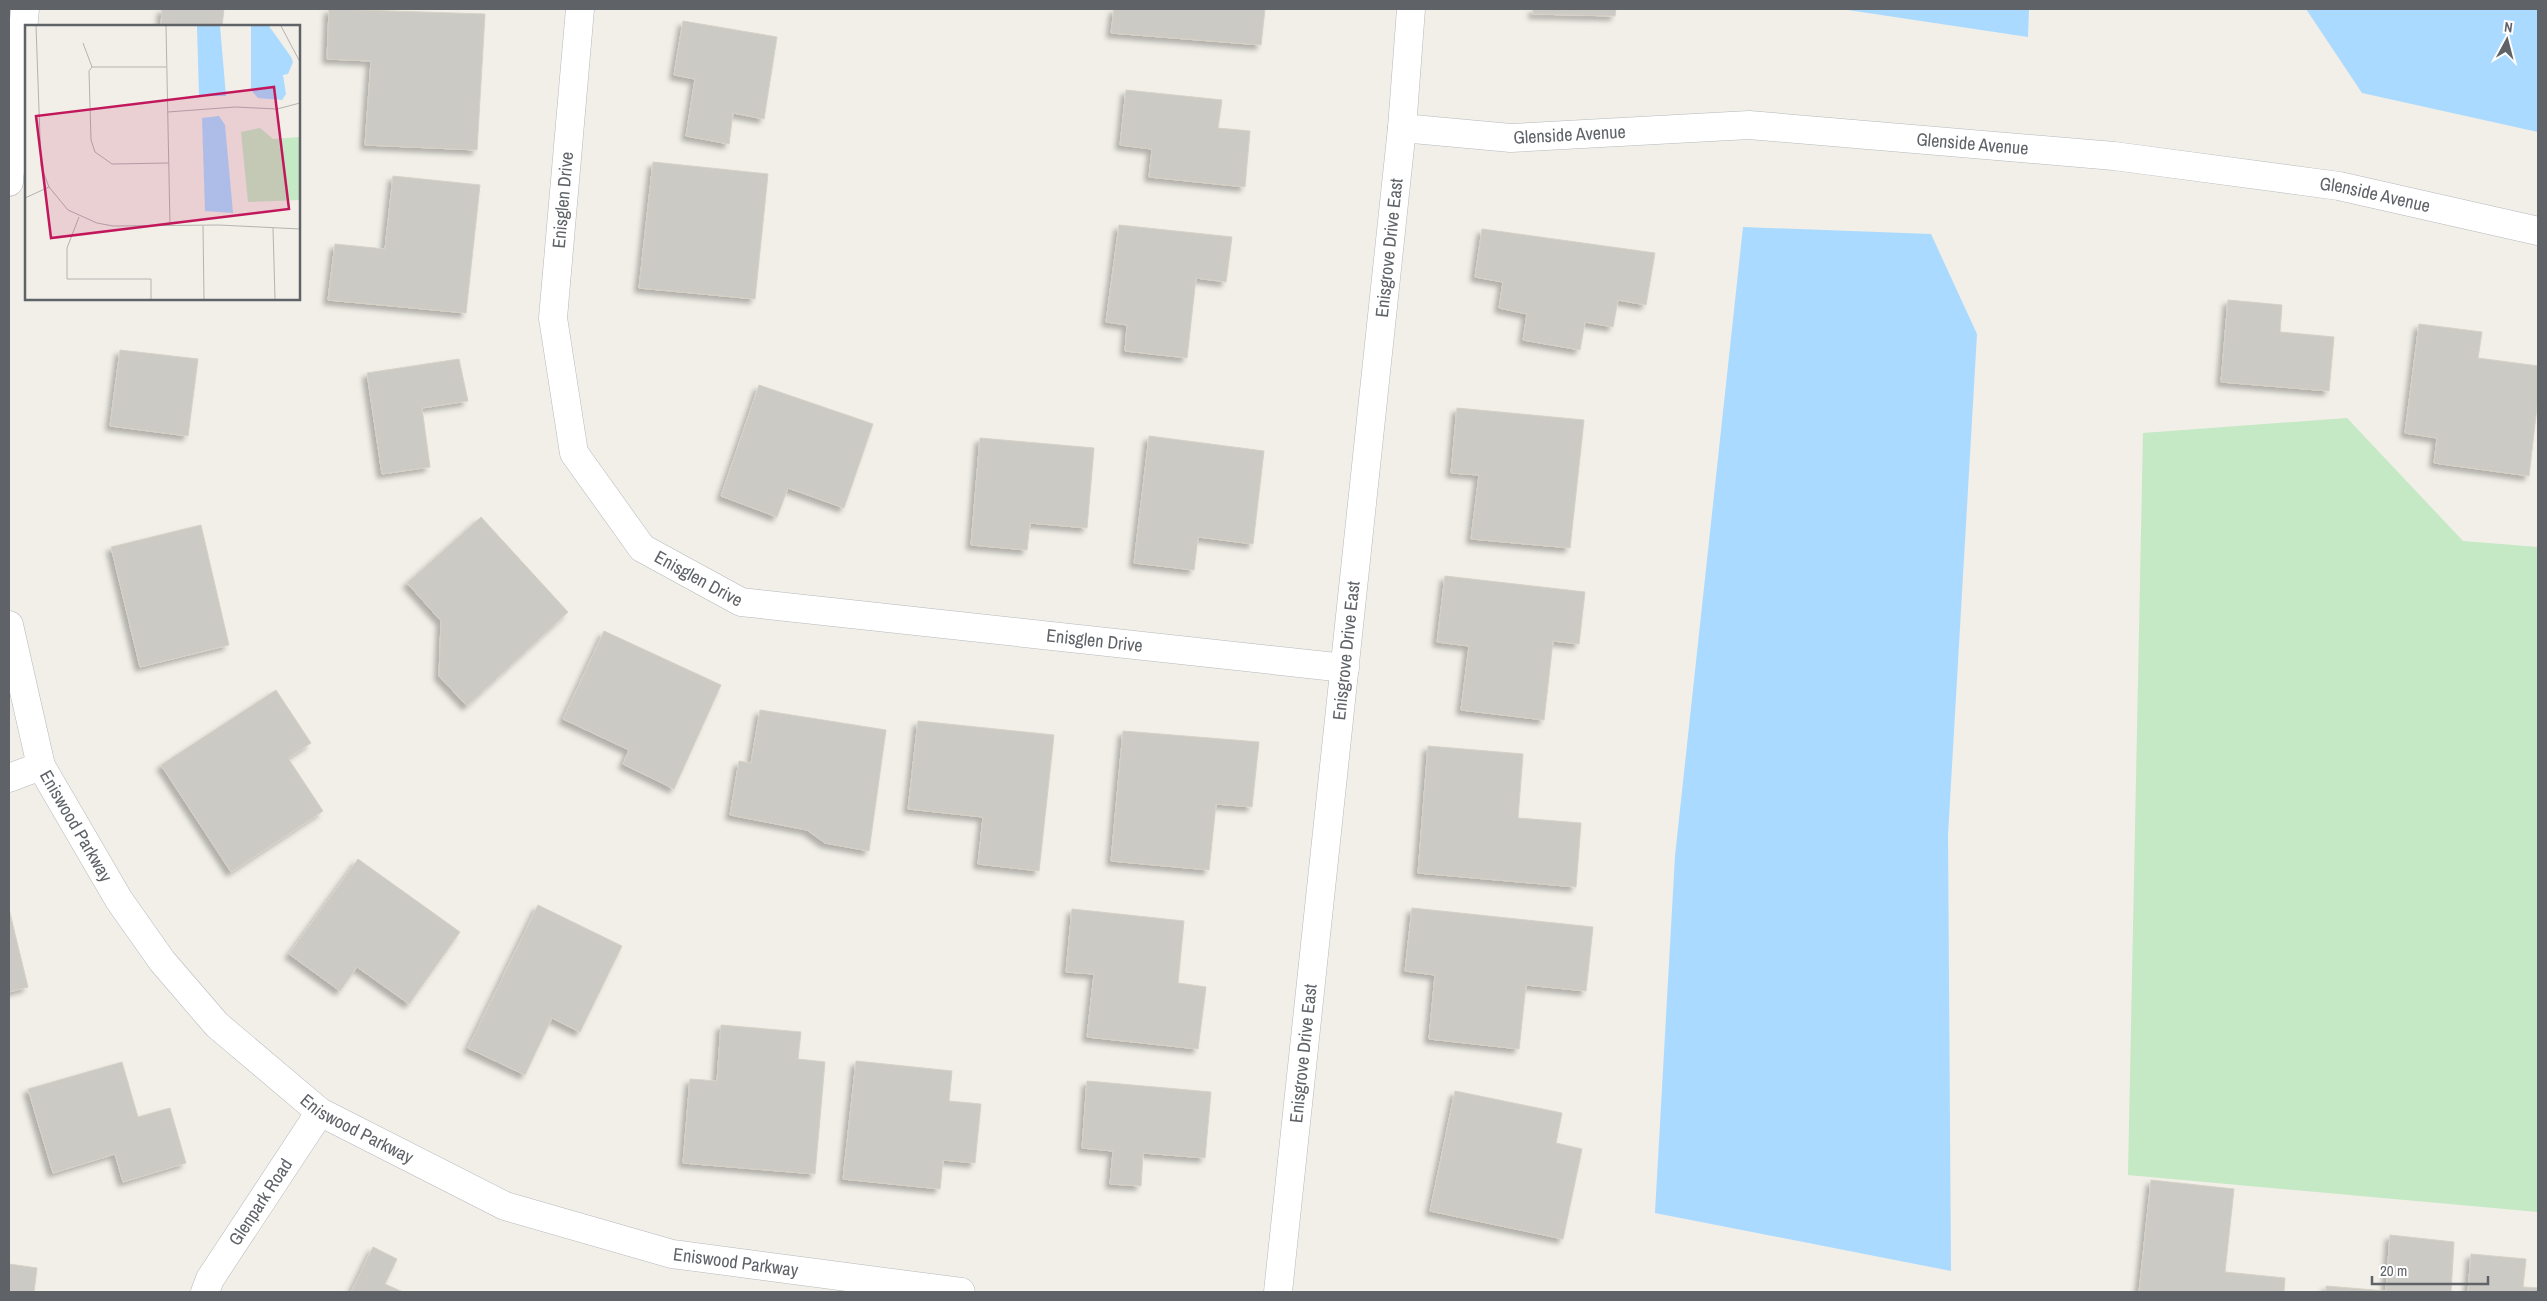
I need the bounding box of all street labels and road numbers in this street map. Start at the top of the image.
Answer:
street label: Glenside Avenue [1513,119,1626,150]
street label: Glenside Avenue [1915,126,2029,161]
street label: Enisglen Drive [546,151,579,249]
street label: Glenside Avenue [2318,171,2433,218]
street label: Enisgrove Drive East [1369,177,1409,319]
street label: Enisglen Drive [650,544,747,613]
street label: Enisgrove Drive East [1326,580,1366,721]
street label: Enisglen Drive [1045,622,1144,658]
street label: Eniswood Parkway [34,765,119,887]
street label: Enisgrove Drive East [1283,983,1323,1124]
street label: Eniswood Parkway [295,1088,419,1170]
street label: Glenpark Road [222,1153,298,1250]
street label: Eniswood Parkway [672,1241,800,1283]

